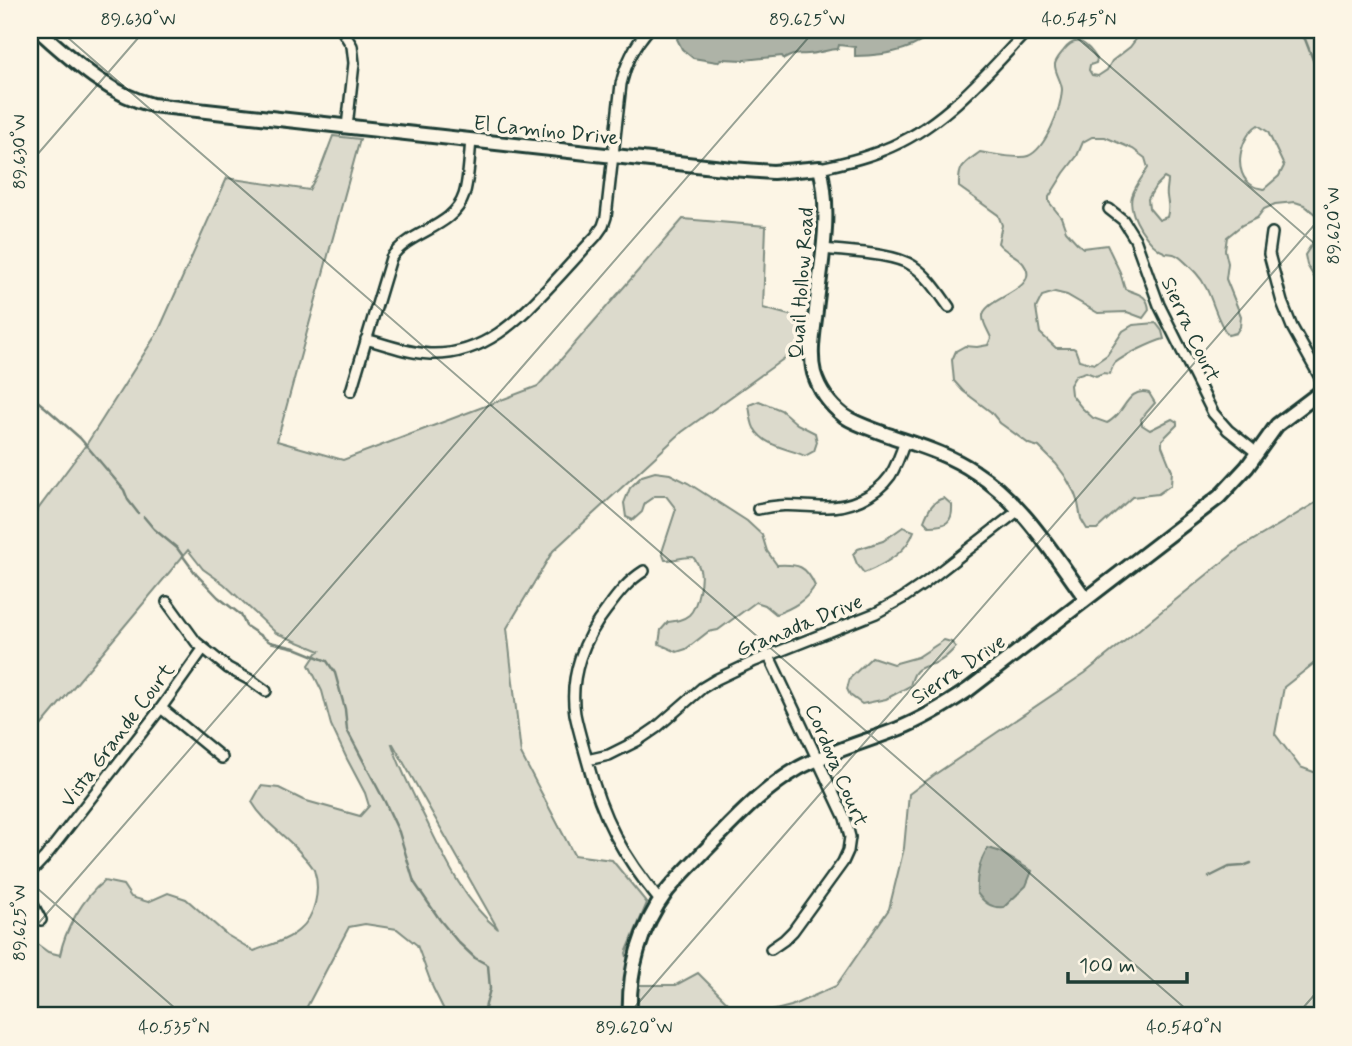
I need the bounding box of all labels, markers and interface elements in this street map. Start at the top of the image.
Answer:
text: 89.630°W [100,8,176,32]
text: 89.625°W [769,8,845,32]
text: 40.545°N [1042,8,1116,32]
street label: El Camino Drive [472,109,620,153]
text: 89.630°W [8,114,32,190]
text: 89.620°W [1322,187,1346,265]
street label: Quail Hollow Road [783,206,821,360]
street label: Sierra Court [1154,273,1227,386]
street label: Granada Drive [732,588,867,664]
street label: Sierra Drive [906,628,1011,712]
street label: Vista Grande Court [54,657,182,813]
street label: Cordova Court [798,700,874,831]
text: 89.625°W [8,885,32,961]
scale bar [1068,941,1188,985]
text: 100 m [1079,952,1135,980]
text: 40.535°N [138,1016,210,1040]
text: 89.620°W [595,1016,673,1040]
text: 40.540°N [1146,1016,1222,1040]

